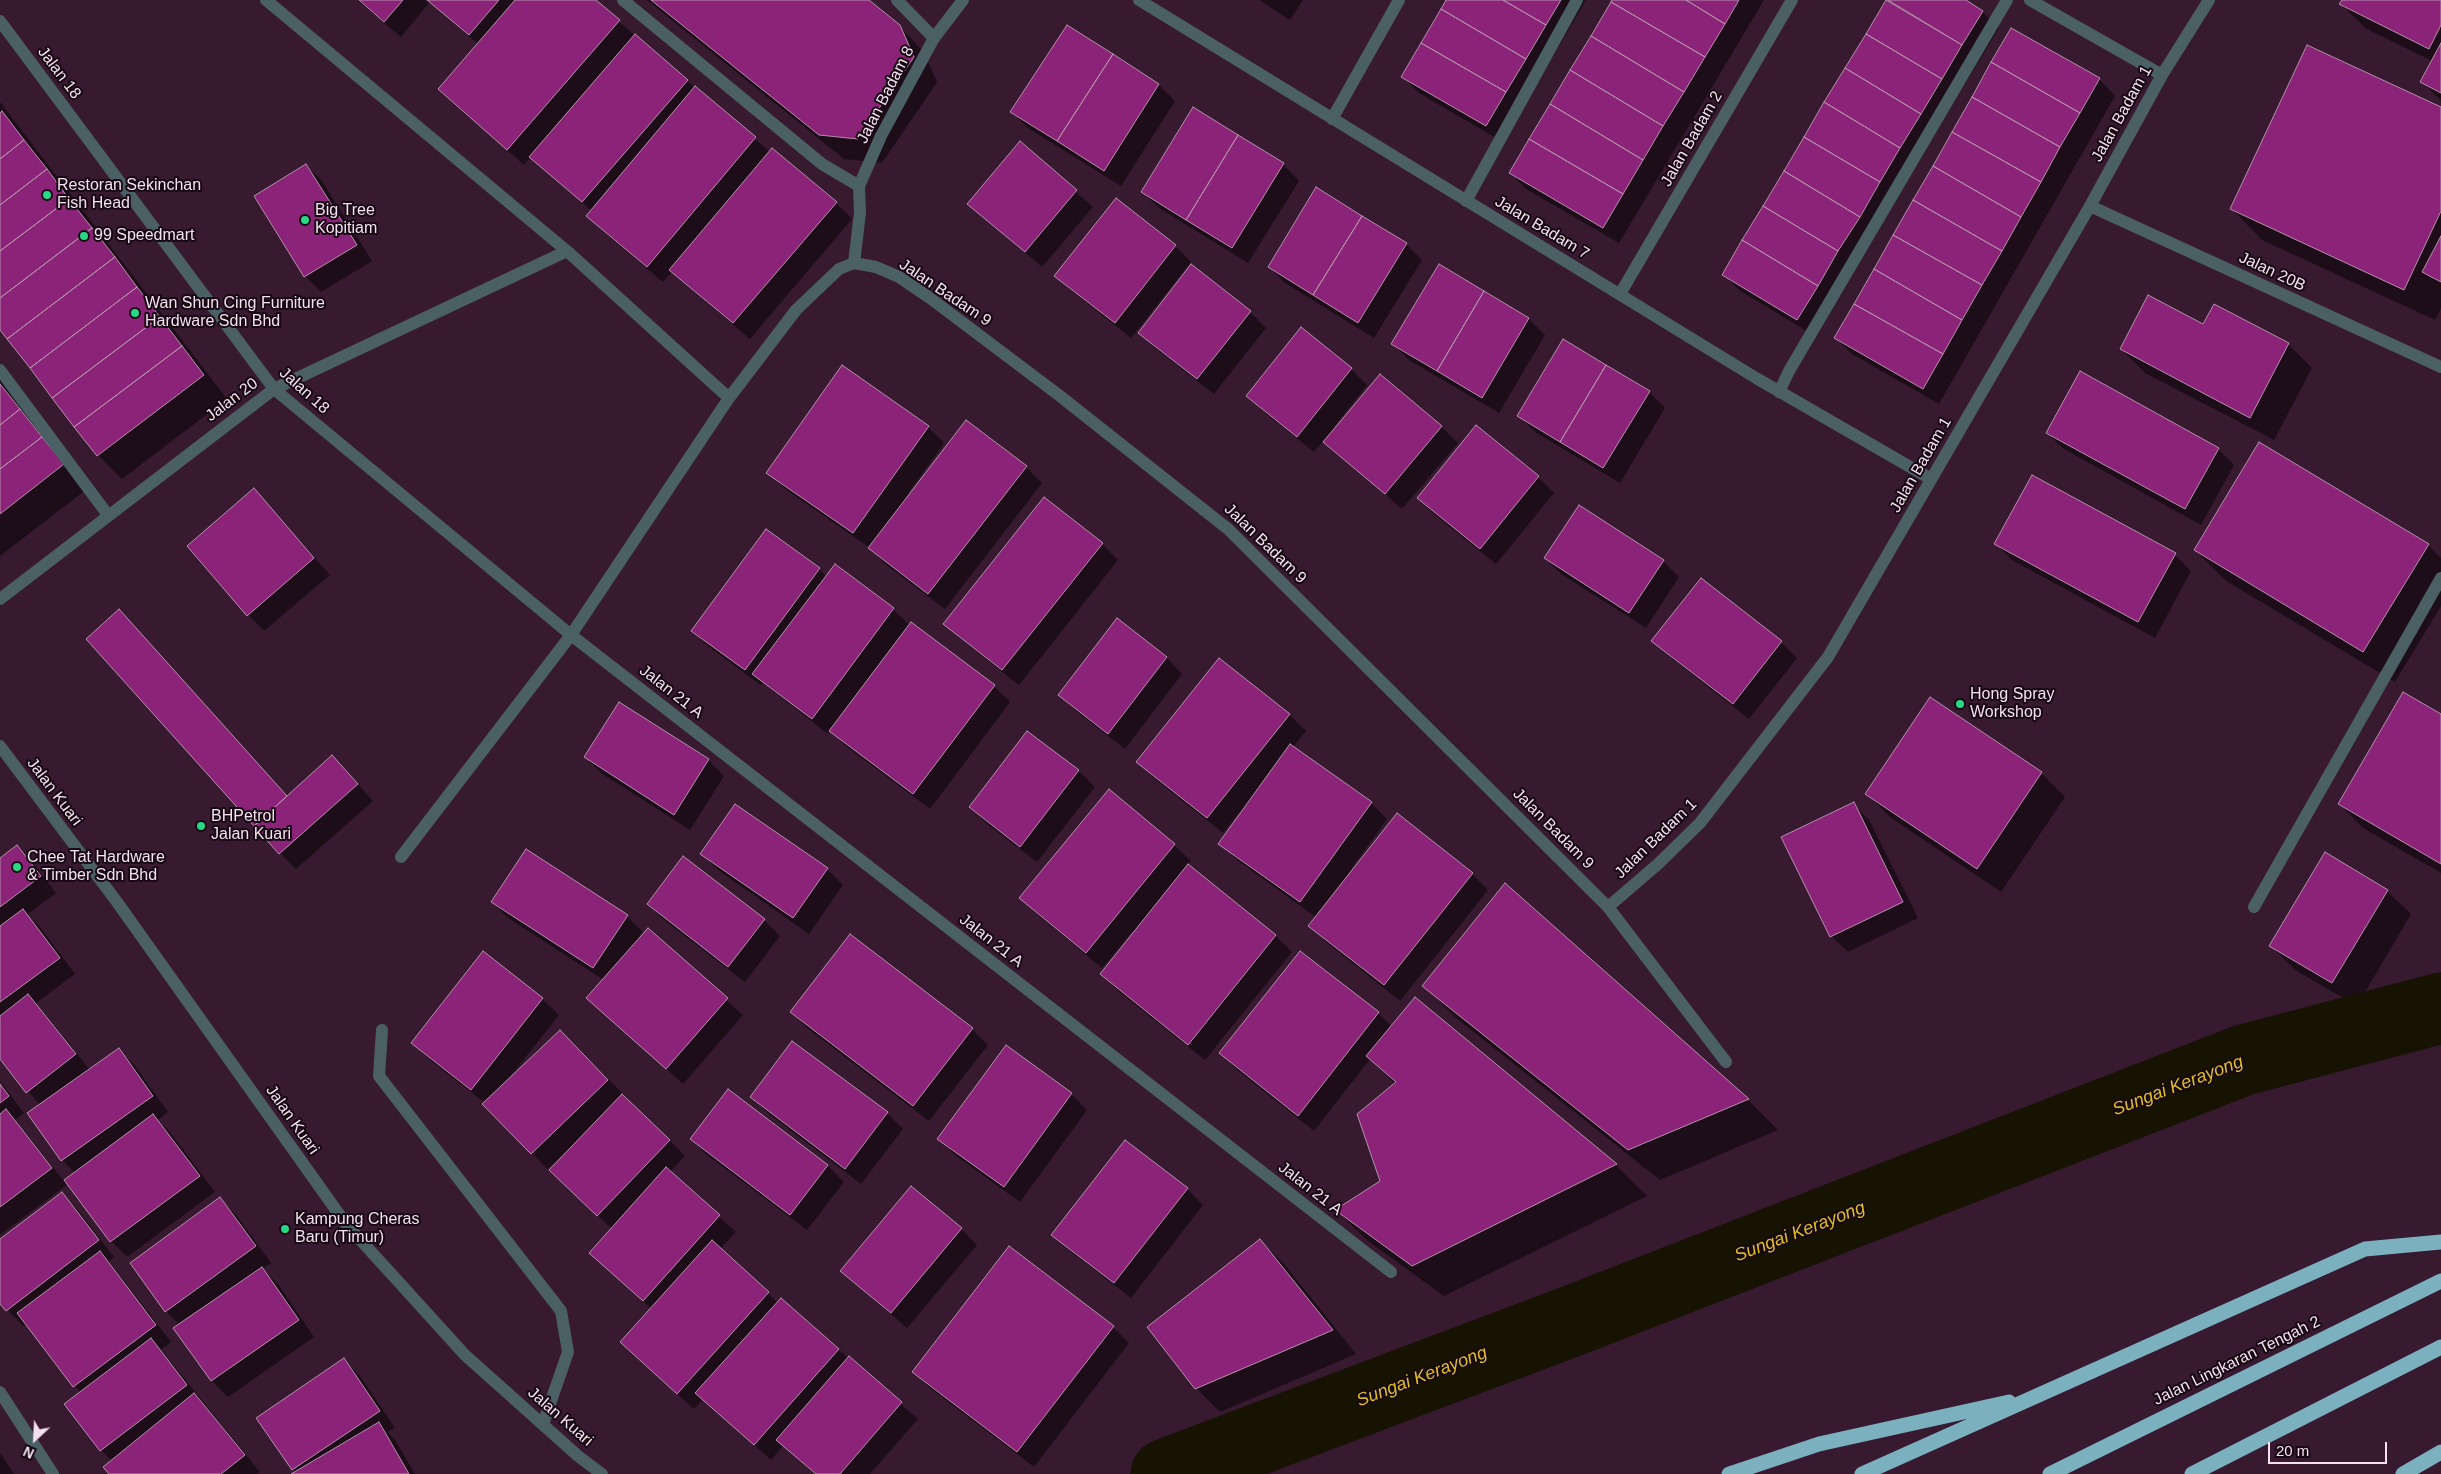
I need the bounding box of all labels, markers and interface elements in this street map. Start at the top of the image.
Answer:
street label: Jalan 18 [33,43,85,103]
street label: Jalan Badam 8 [853,43,919,147]
street label: Jalan Badam 1 [2088,63,2156,165]
street label: Jalan Badam 2 [1657,88,1727,190]
place label: Restoran Sekinchan Fish Head [57,176,201,214]
marker: Restoran Sekinchan Fish Head [41,189,53,201]
street label: Jalan Badam 7 [1491,192,1593,264]
place label: Big Tree Kopitiam [315,201,377,239]
marker: Big Tree Kopitiam [299,214,311,226]
place label: 99 Speedmart [94,226,195,246]
marker: 99 Speedmart [78,230,90,242]
street label: Jalan 20B [2236,248,2308,296]
street label: Jalan Badam 9 [895,255,995,331]
place label: Wan Shun Cing Furniture Hardware Sdn Bhd [145,294,325,332]
marker: Wan Shun Cing Furniture Hardware Sdn Bhd [129,307,141,319]
street label: Jalan 18 [275,364,333,418]
street label: Jalan 20 [202,374,262,426]
street label: Jalan Badam 1 [1886,414,1956,516]
street label: Jalan Badam 9 [1220,500,1310,588]
street label: Jalan 21 A [635,661,707,723]
place label: Hong Spray Workshop [1970,685,2054,723]
marker: Hong Spray Workshop [1954,698,1966,710]
street label: Jalan Kuari [22,754,86,830]
street label: Jalan Badam 9 [1508,784,1598,874]
street label: Jalan Badam 1 [1611,795,1701,883]
place label: BHPetrol Jalan Kuari [211,807,291,845]
marker: BHPetrol Jalan Kuari [195,820,207,832]
place label: Chee Tat Hardware & Timber Sdn Bhd [27,848,165,886]
marker: Chee Tat Hardware & Timber Sdn Bhd [11,861,23,873]
street label: Jalan 21 A [955,910,1027,972]
water label: Sungai Kerayong [2110,1051,2246,1121]
street label: Jalan Kuari [261,1082,323,1158]
street label: Jalan 21 A [1274,1158,1346,1220]
water label: Sungai Kerayong [1732,1197,1868,1267]
place label: Kampung Cheras Baru (Timur) [295,1210,420,1248]
marker: Kampung Cheras Baru (Timur) [279,1223,291,1235]
street label: Jalan Lingkaran Tengah 2 [2150,1312,2324,1410]
water label: Sungai Kerayong [1354,1342,1490,1412]
street label: Jalan Kuari [523,1383,597,1451]
north arrow [10,1414,60,1464]
scale bar [2271,1432,2390,1464]
text: 20 m [2276,1442,2309,1459]
text: N [21,1443,37,1462]

